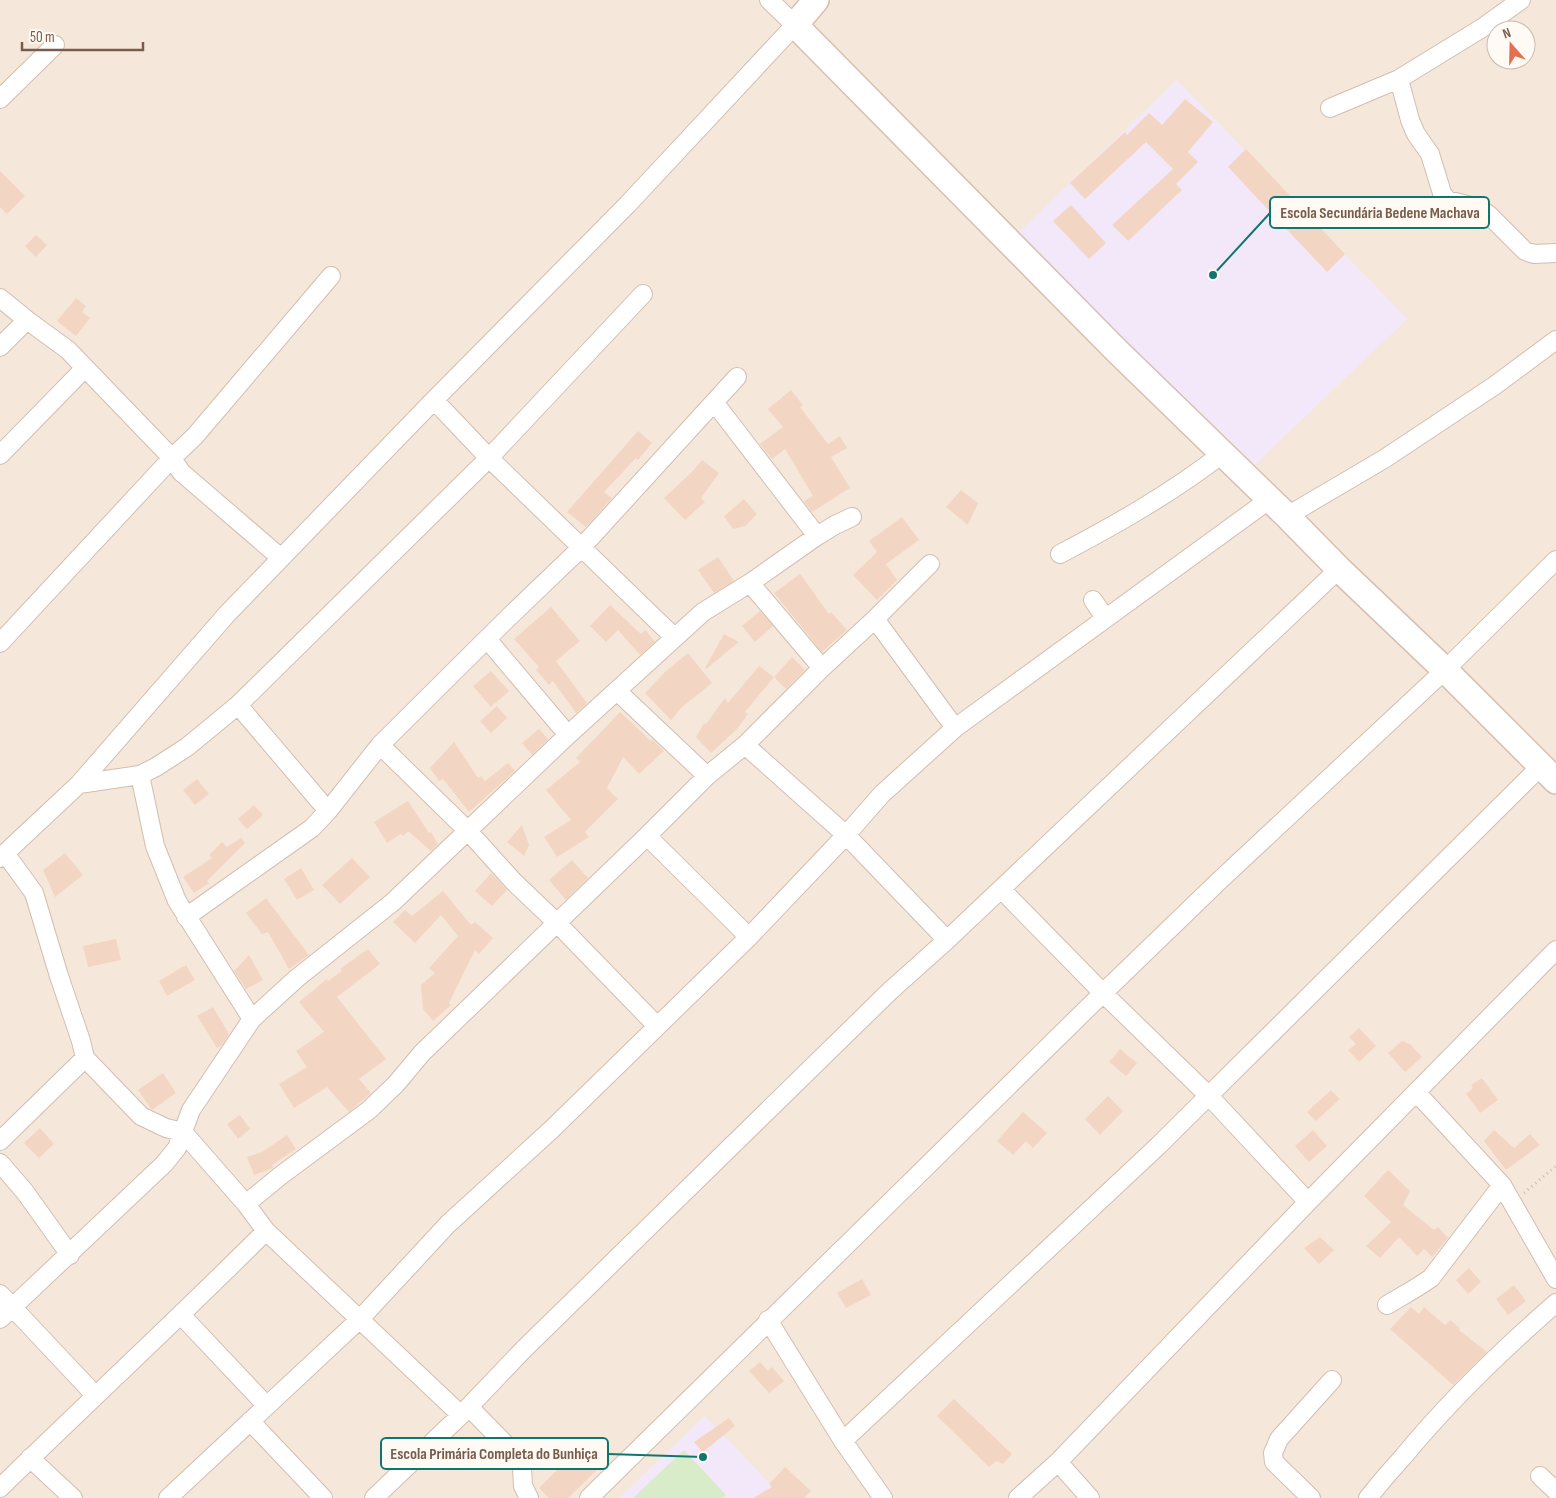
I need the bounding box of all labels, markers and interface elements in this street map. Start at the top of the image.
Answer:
scale bar [22,20,144,52]
north arrow [1486,20,1536,70]
text: N [1500,24,1513,43]
text: 50 m [30,28,55,47]
callout: Escola Secundária Bedene Machava [1270,197,1489,228]
text: Escola Secundária Bedene Machava [1280,204,1480,223]
callout: Escola Primária Completa do Bunhiça [381,1438,608,1469]
text: Escola Primária Completa do Bunhiça [390,1445,598,1464]

